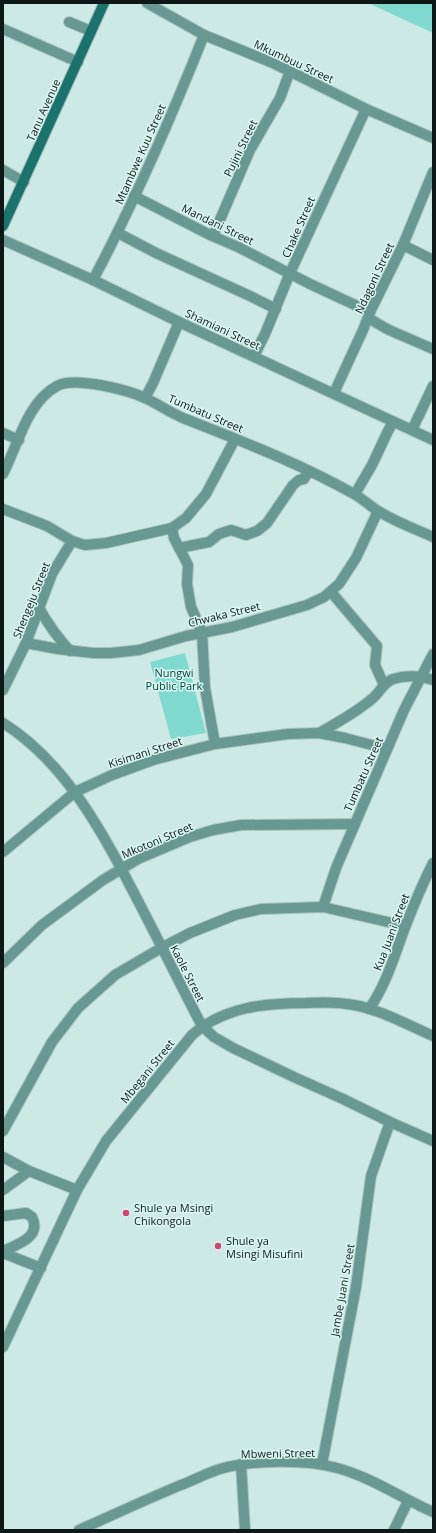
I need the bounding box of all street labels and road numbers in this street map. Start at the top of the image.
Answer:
street label: Mkumbuu Street [252,36,336,86]
street label: Tanu Avenue [23,76,63,144]
street label: Mtambwe Kuu Street [111,101,169,206]
street label: Pujini Street [220,117,260,179]
street label: Chake Street [278,194,318,260]
street label: Mandani Street [179,200,257,248]
street label: Ndagoni Street [351,240,397,316]
street label: Shamiani Street [183,305,263,353]
street label: Tumbatu Street [166,390,246,436]
street label: Shengeju Street [9,560,53,640]
street label: Chwaka Street [186,598,262,630]
street label: Kisimani Street [106,733,184,771]
street label: Tumbatu Street [340,734,386,814]
street label: Mkotoni Street [119,818,195,862]
street label: Kua Juani Street [369,891,413,973]
street label: Kaole Street [167,942,209,1004]
street label: Mbegani Street [117,1036,177,1106]
street label: Jambe Juani Street [326,1242,358,1339]
street label: Mbweni Street [241,1445,315,1461]

